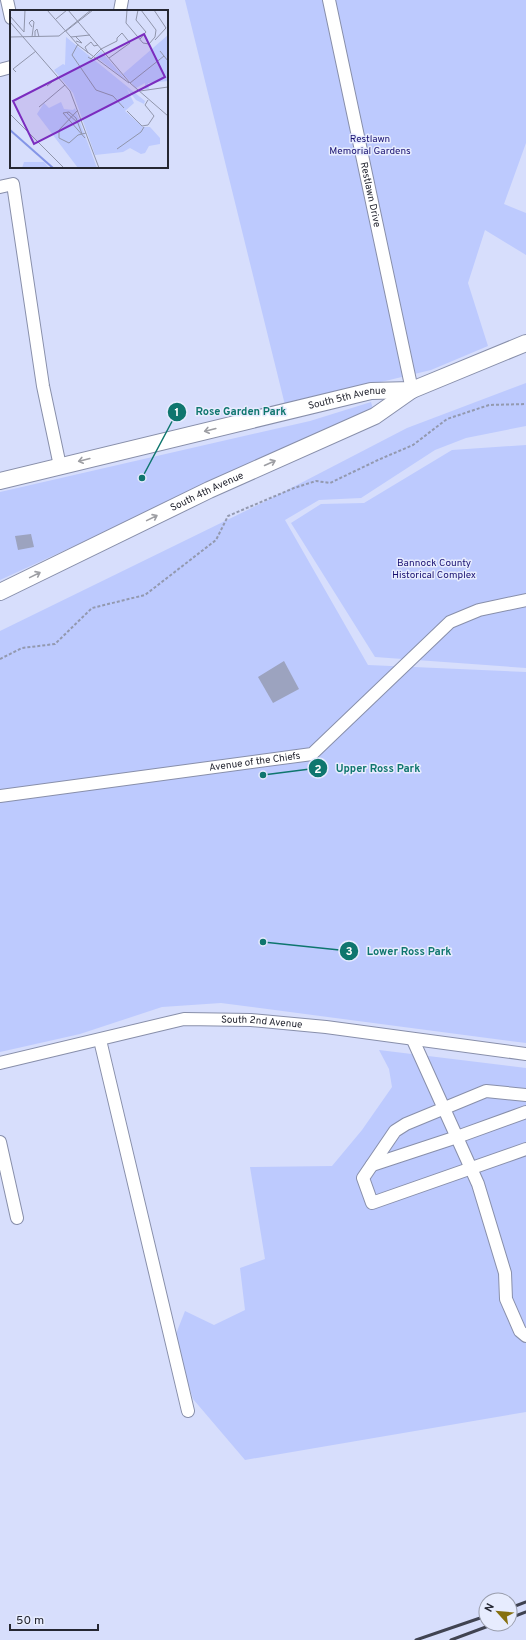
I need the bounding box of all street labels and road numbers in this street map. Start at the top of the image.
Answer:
street label: Restlawn Drive [357,161,384,229]
street label: South 5th Avenue [307,384,386,413]
street label: South 4th Avenue [168,469,246,514]
street label: Avenue of the Chiefs [208,749,301,774]
street label: South 2nd Avenue [221,1013,303,1031]

